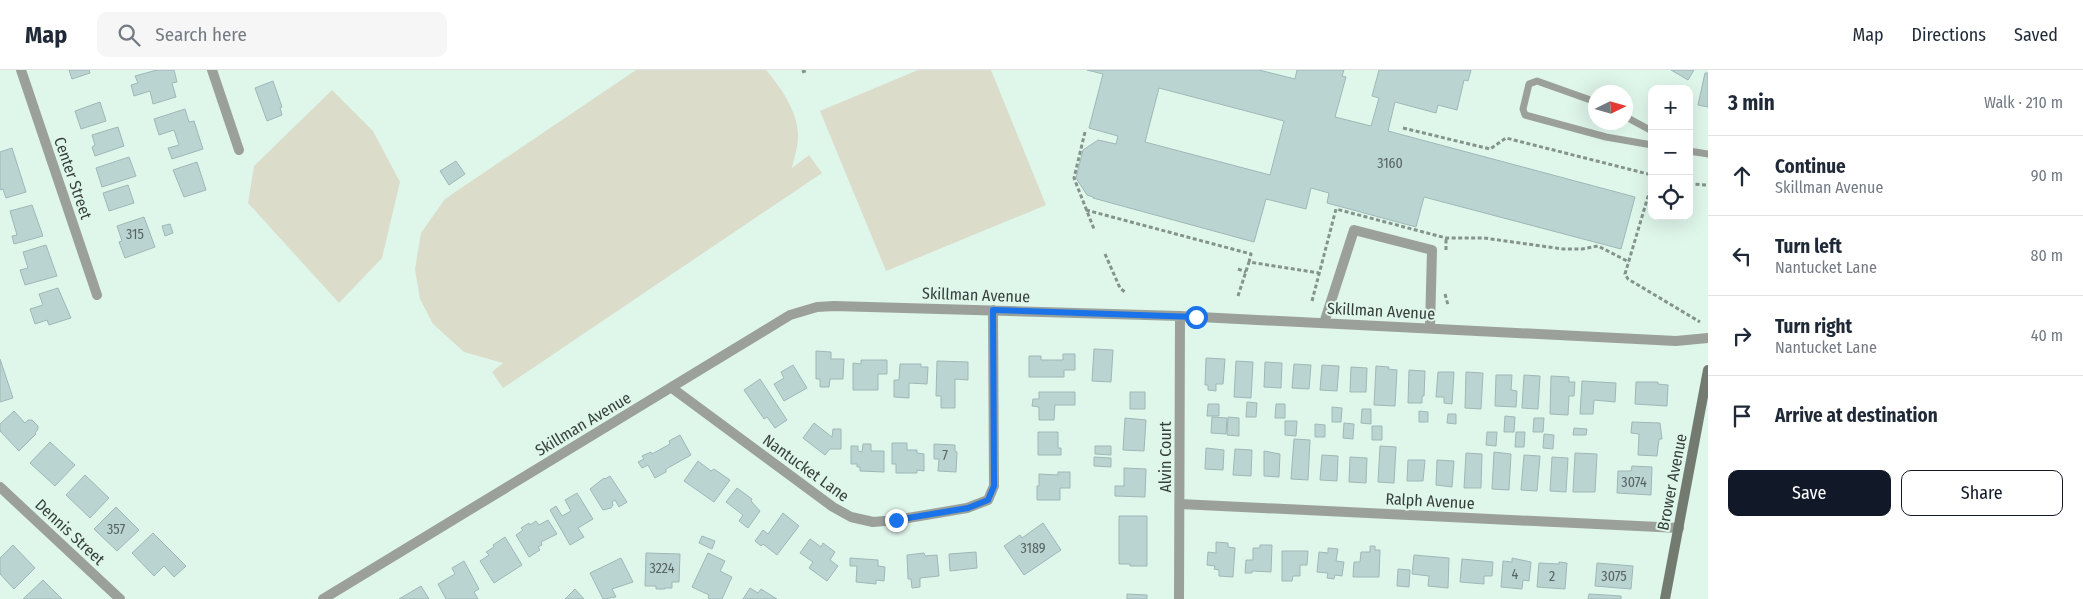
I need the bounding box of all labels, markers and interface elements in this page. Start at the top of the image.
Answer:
search box [97,12,447,57]
text: Map [25,21,67,49]
icon: search [115,21,143,49]
text: Search here [155,23,247,46]
text: Map [1852,24,1884,46]
text: Directions [1912,24,1986,46]
text: Saved [2014,24,2058,46]
north arrow [1588,85,1633,130]
map controls [1648,85,1693,220]
button: + [1648,85,1693,130]
text: 3 min [1728,90,1775,116]
text: Walk · 210 m [1984,93,2063,112]
button: − [1648,130,1693,175]
street label: Center Street [50,134,96,222]
house number: 3160 [1377,155,1403,172]
text: Continue [1775,155,1846,178]
icon: ahead [1728,162,1756,190]
text: 90 m [2031,166,2063,185]
button: locate [1648,175,1693,220]
text: Skillman Avenue [1775,178,1883,197]
house number: 315 [126,226,144,243]
text: Turn left [1775,235,1842,258]
icon: left [1728,242,1756,270]
text: 80 m [2031,246,2063,265]
text: Nantucket Lane [1775,258,1877,277]
street label: Skillman Avenue [922,284,1031,306]
street label: Skillman Avenue [1326,299,1436,323]
route start [1185,306,1208,329]
text: Turn right [1775,315,1852,338]
icon: right [1728,322,1756,350]
text: 40 m [2031,326,2063,345]
text: Nantucket Lane [1775,338,1877,357]
street label: Skillman Avenue [532,388,634,460]
icon: arrive [1728,402,1756,430]
text: Arrive at destination [1775,404,1938,427]
street label: Alvin Court [1156,421,1175,493]
street label: Nantucket Lane [759,430,853,506]
street label: Brower Avenue [1653,432,1691,532]
house number: 7 [942,447,948,464]
button: Save [1728,470,1891,516]
button: Share [1901,470,2063,516]
house number: 3074 [1621,474,1647,491]
street label: Ralph Avenue [1385,489,1475,513]
street label: Dennis Street [31,495,109,569]
route end [885,509,908,532]
house number: 357 [107,521,125,538]
house number: 3189 [1020,540,1046,557]
house number: 3224 [649,560,675,577]
house number: 4 [1512,566,1519,583]
house number: 2 [1549,568,1555,585]
house number: 3075 [1601,568,1627,585]

